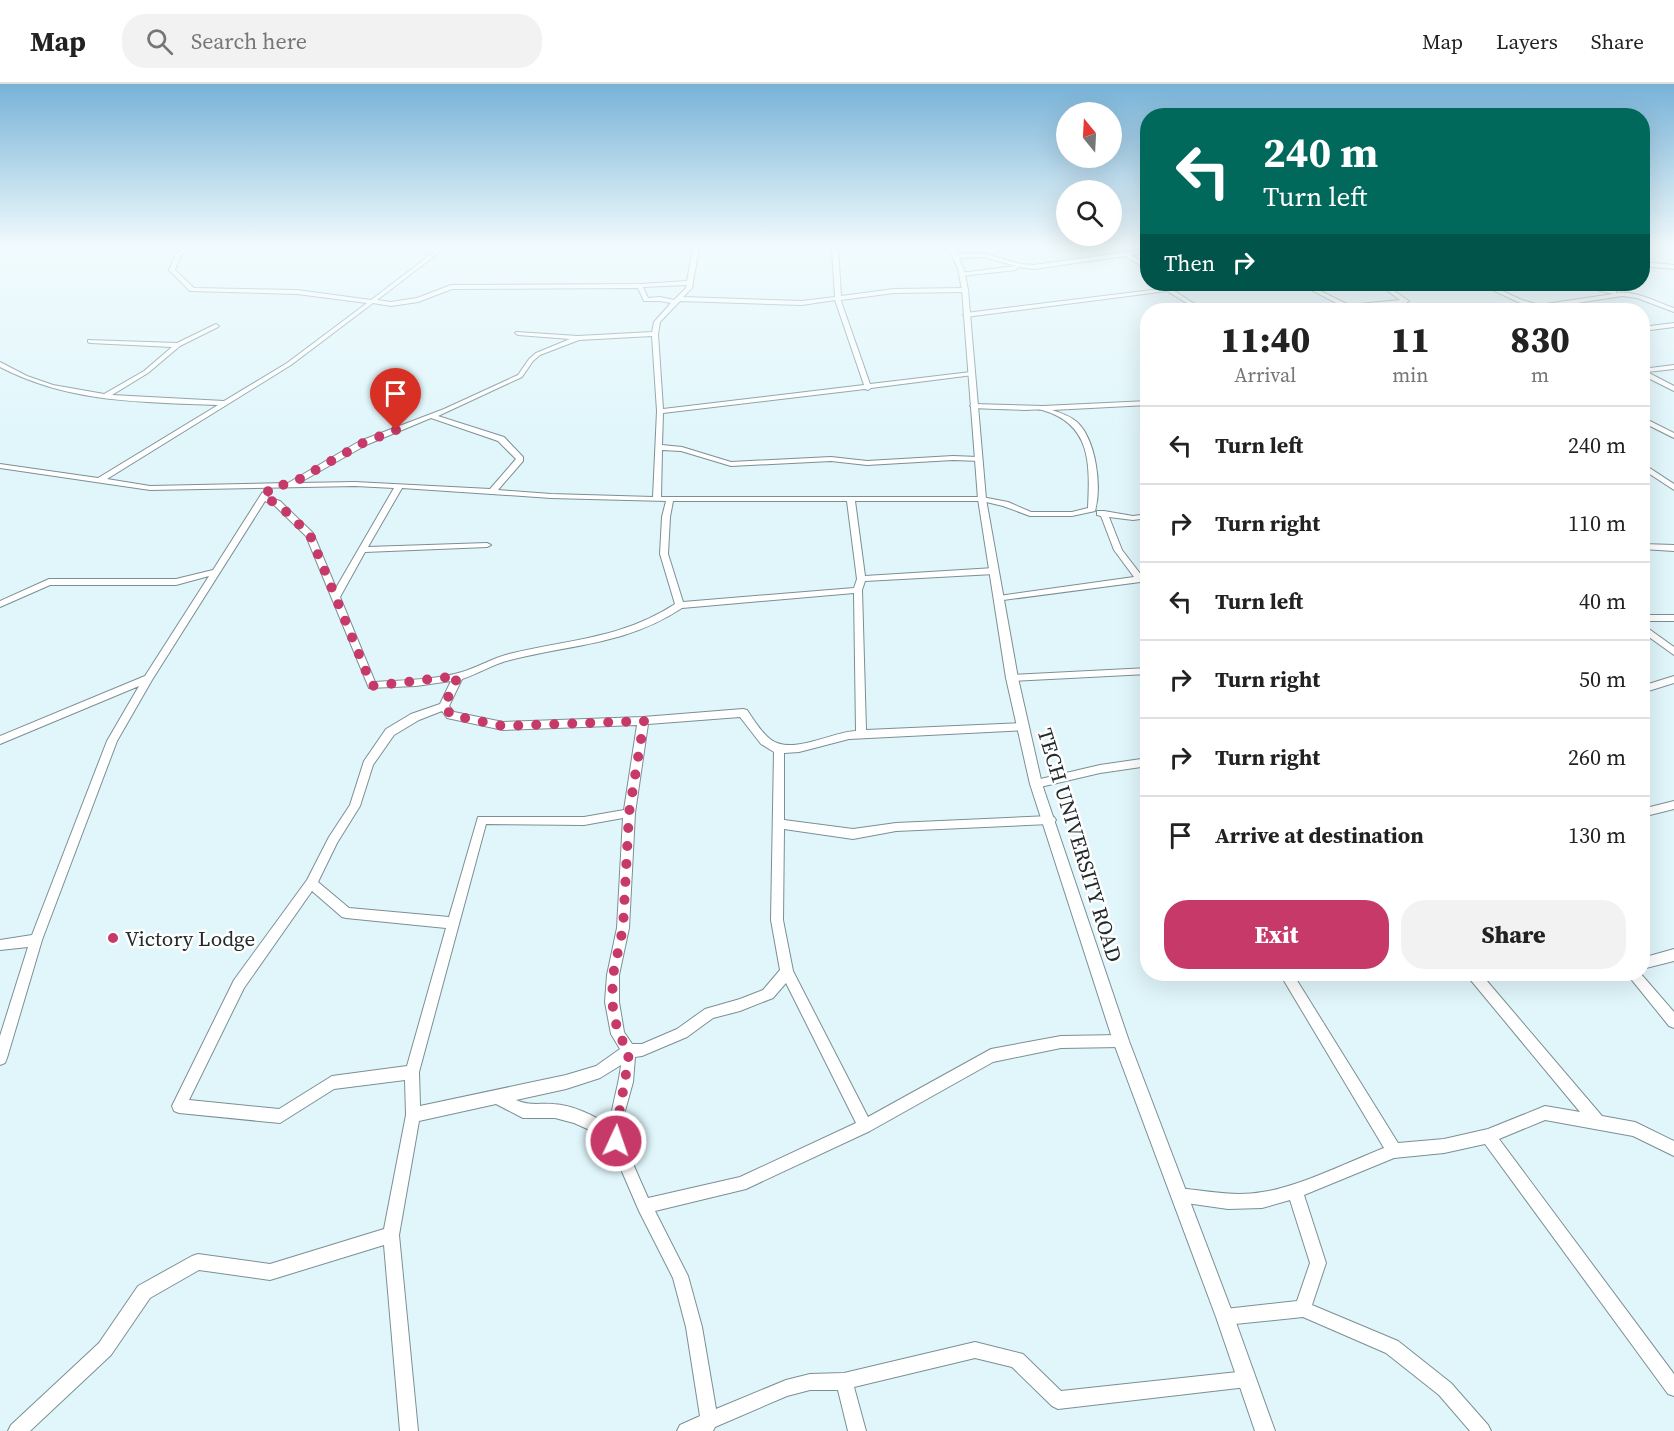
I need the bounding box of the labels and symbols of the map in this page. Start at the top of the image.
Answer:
north arrow [1056,102,1122,168]
pin [370,368,421,430]
street label: TECH UNIVERSITY ROAD [1031,725,1129,965]
place label: Victory Lodge [125,924,255,953]
marker: Victory Lodge [106,931,120,945]
position arrow [584,1109,648,1173]

